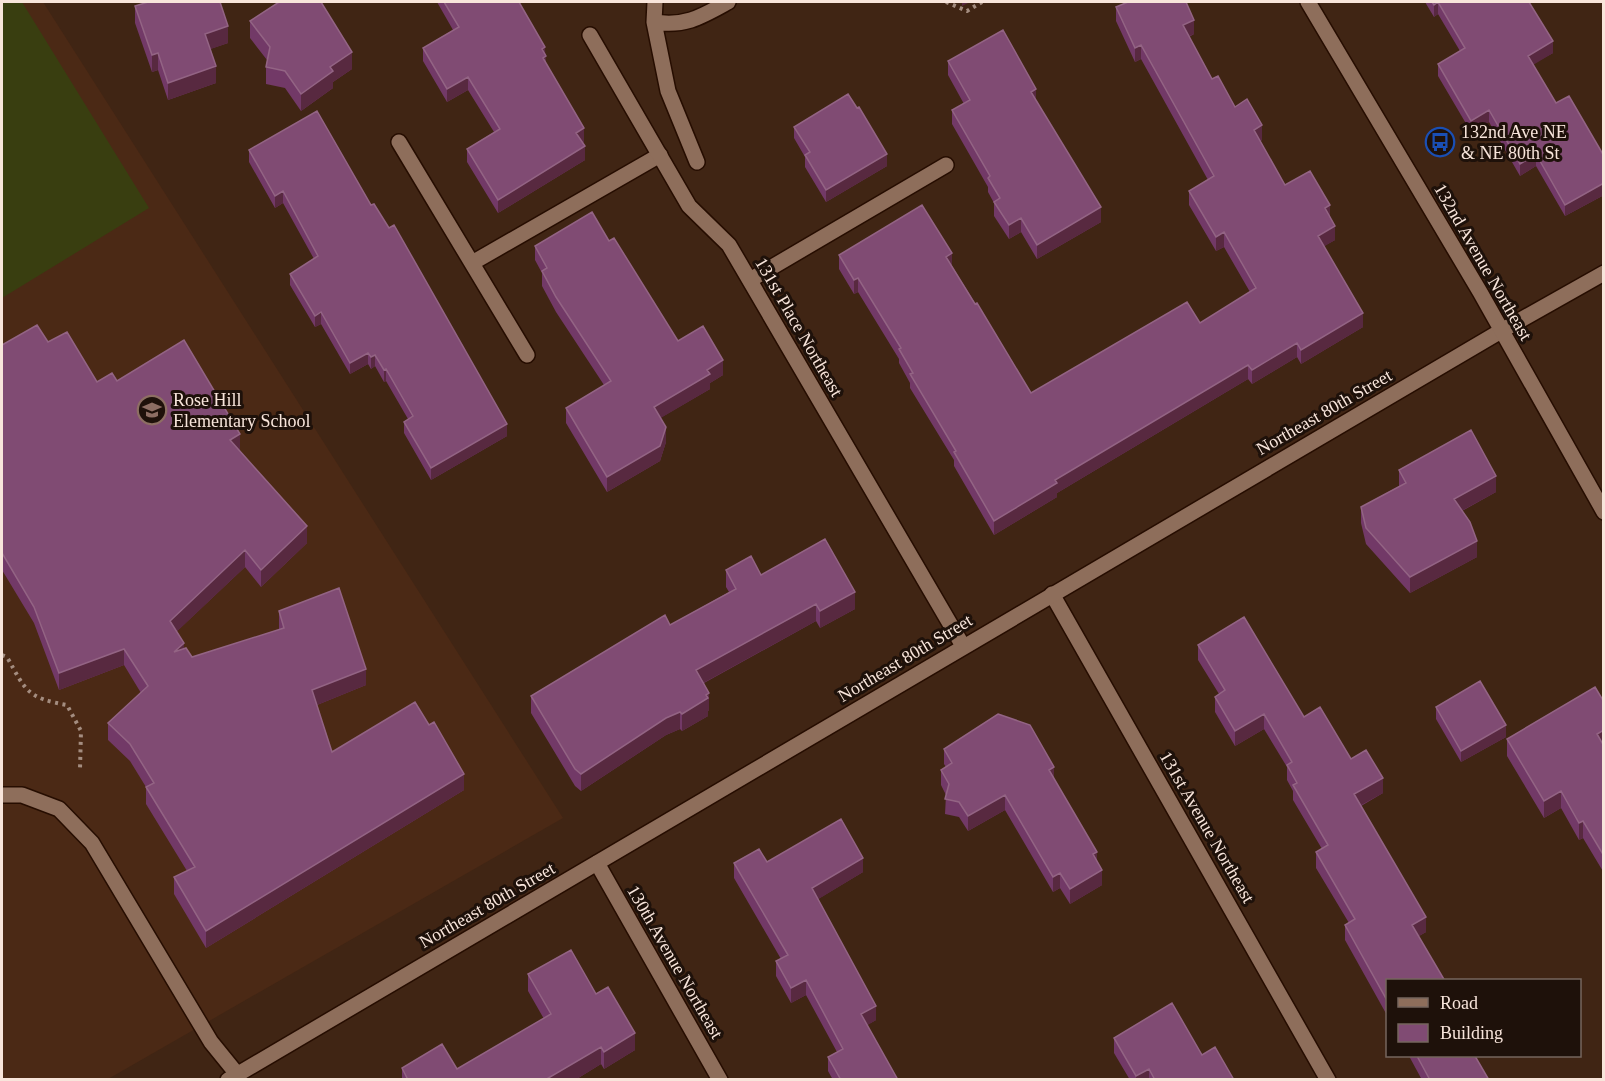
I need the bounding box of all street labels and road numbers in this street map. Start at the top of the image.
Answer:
street label: 132nd Avenue Northeast [1430,180,1536,344]
street label: 131st Place Northeast [751,254,847,400]
street label: Northeast 80th Street [1253,365,1395,459]
street label: Northeast 80th Street [834,610,976,706]
street label: 131st Avenue Northeast [1155,748,1259,906]
street label: Northeast 80th Street [416,858,558,952]
street label: 130th Avenue Northeast [623,882,727,1042]

